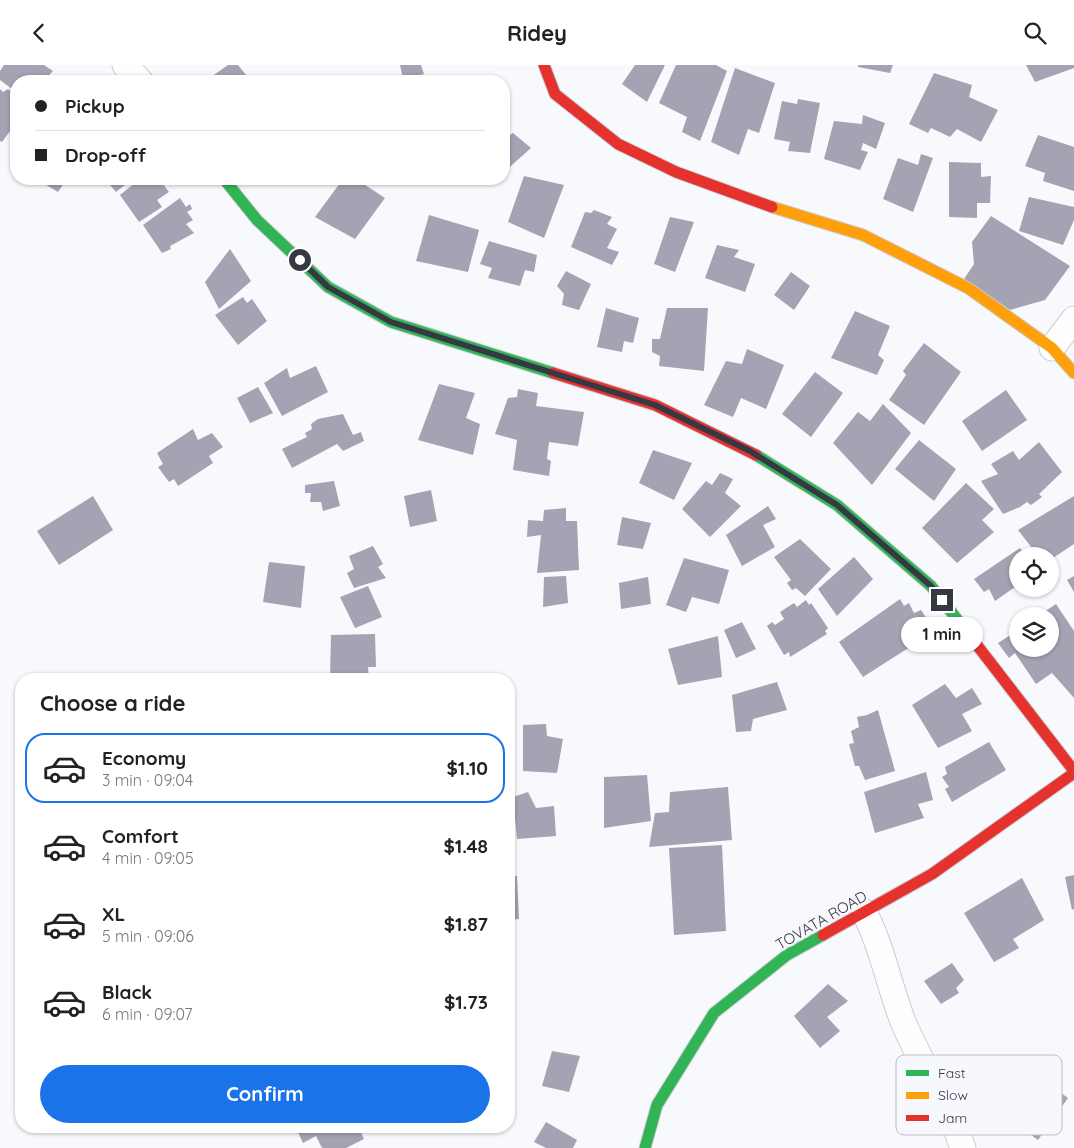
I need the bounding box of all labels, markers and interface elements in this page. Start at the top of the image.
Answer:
icon: back [25,19,53,47]
text: Ridey [507,19,567,47]
icon: search [1021,19,1049,47]
text: Pickup [65,94,125,118]
text: Drop-off [65,143,146,167]
route start [289,249,311,271]
map controls [1009,547,1059,657]
button: locate [1009,547,1059,597]
route end [931,589,953,611]
button: layers [1009,607,1059,657]
callout: 1 min [901,617,983,653]
text: 1 min [923,624,961,644]
text: Choose a ride [40,689,185,717]
icon: car [42,746,87,791]
text: Economy [102,746,186,770]
text: $1.10 [446,756,488,780]
text: 3 min · 09:04 [102,770,193,790]
icon: car [42,824,87,869]
text: Comfort [102,824,179,848]
text: $1.48 [444,834,488,858]
text: 4 min · 09:05 [102,848,194,868]
street label: TOVATA ROAD [772,886,870,954]
icon: car [42,902,87,947]
text: XL [102,902,125,926]
text: $1.87 [444,912,488,936]
text: 5 min · 09:06 [102,926,194,946]
icon: car [42,980,87,1025]
text: Black [102,980,152,1004]
text: $1.73 [444,990,488,1014]
text: 6 min · 09:07 [102,1004,192,1024]
legend [896,1055,1062,1135]
text: Fast [938,1064,966,1082]
button: Confirm [40,1065,490,1123]
text: Slow [938,1086,968,1104]
text: Jam [938,1109,967,1127]

